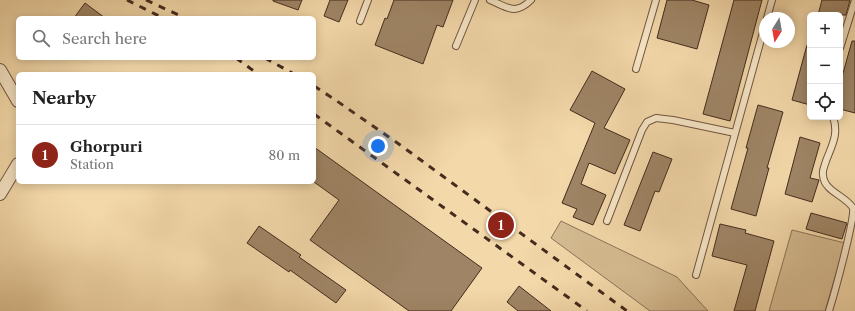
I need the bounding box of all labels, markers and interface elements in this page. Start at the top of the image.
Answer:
north arrow [759,12,795,48]
map controls [807,12,843,120]
button: + [807,12,843,48]
search box [16,16,316,60]
icon: search [30,27,52,49]
text: Search here [62,29,147,48]
button: − [807,48,843,84]
button: locate [807,84,843,120]
text: Nearby [32,88,96,108]
your location [368,136,388,156]
text: Ghorpuri [70,137,143,156]
text: 1 [42,147,48,163]
text: 80 m [268,147,300,163]
text: Station [70,156,114,172]
pin: 1 [488,210,514,240]

